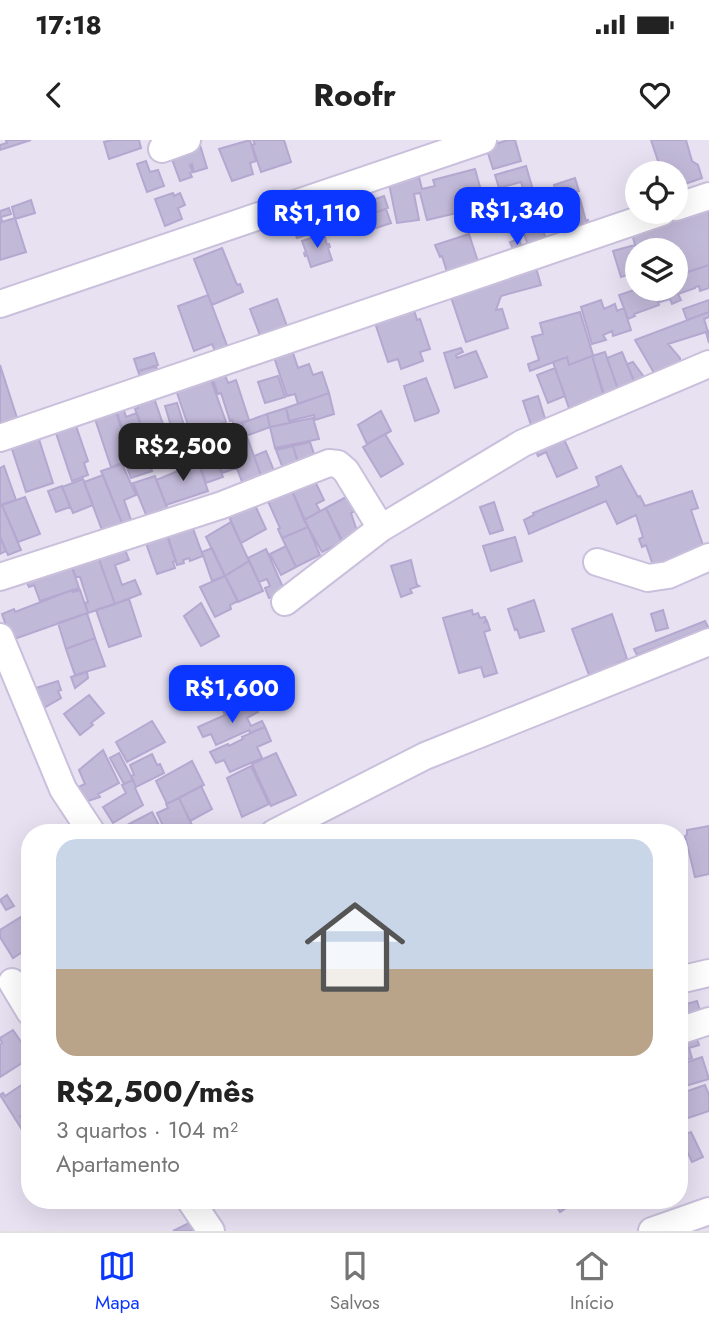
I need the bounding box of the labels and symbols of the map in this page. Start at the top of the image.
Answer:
pin: R$1,340 [452,188,582,247]
pin: R$1,110 [252,190,382,250]
pin: R$2,500 [118,424,248,483]
pin: R$1,600 [167,666,297,725]

